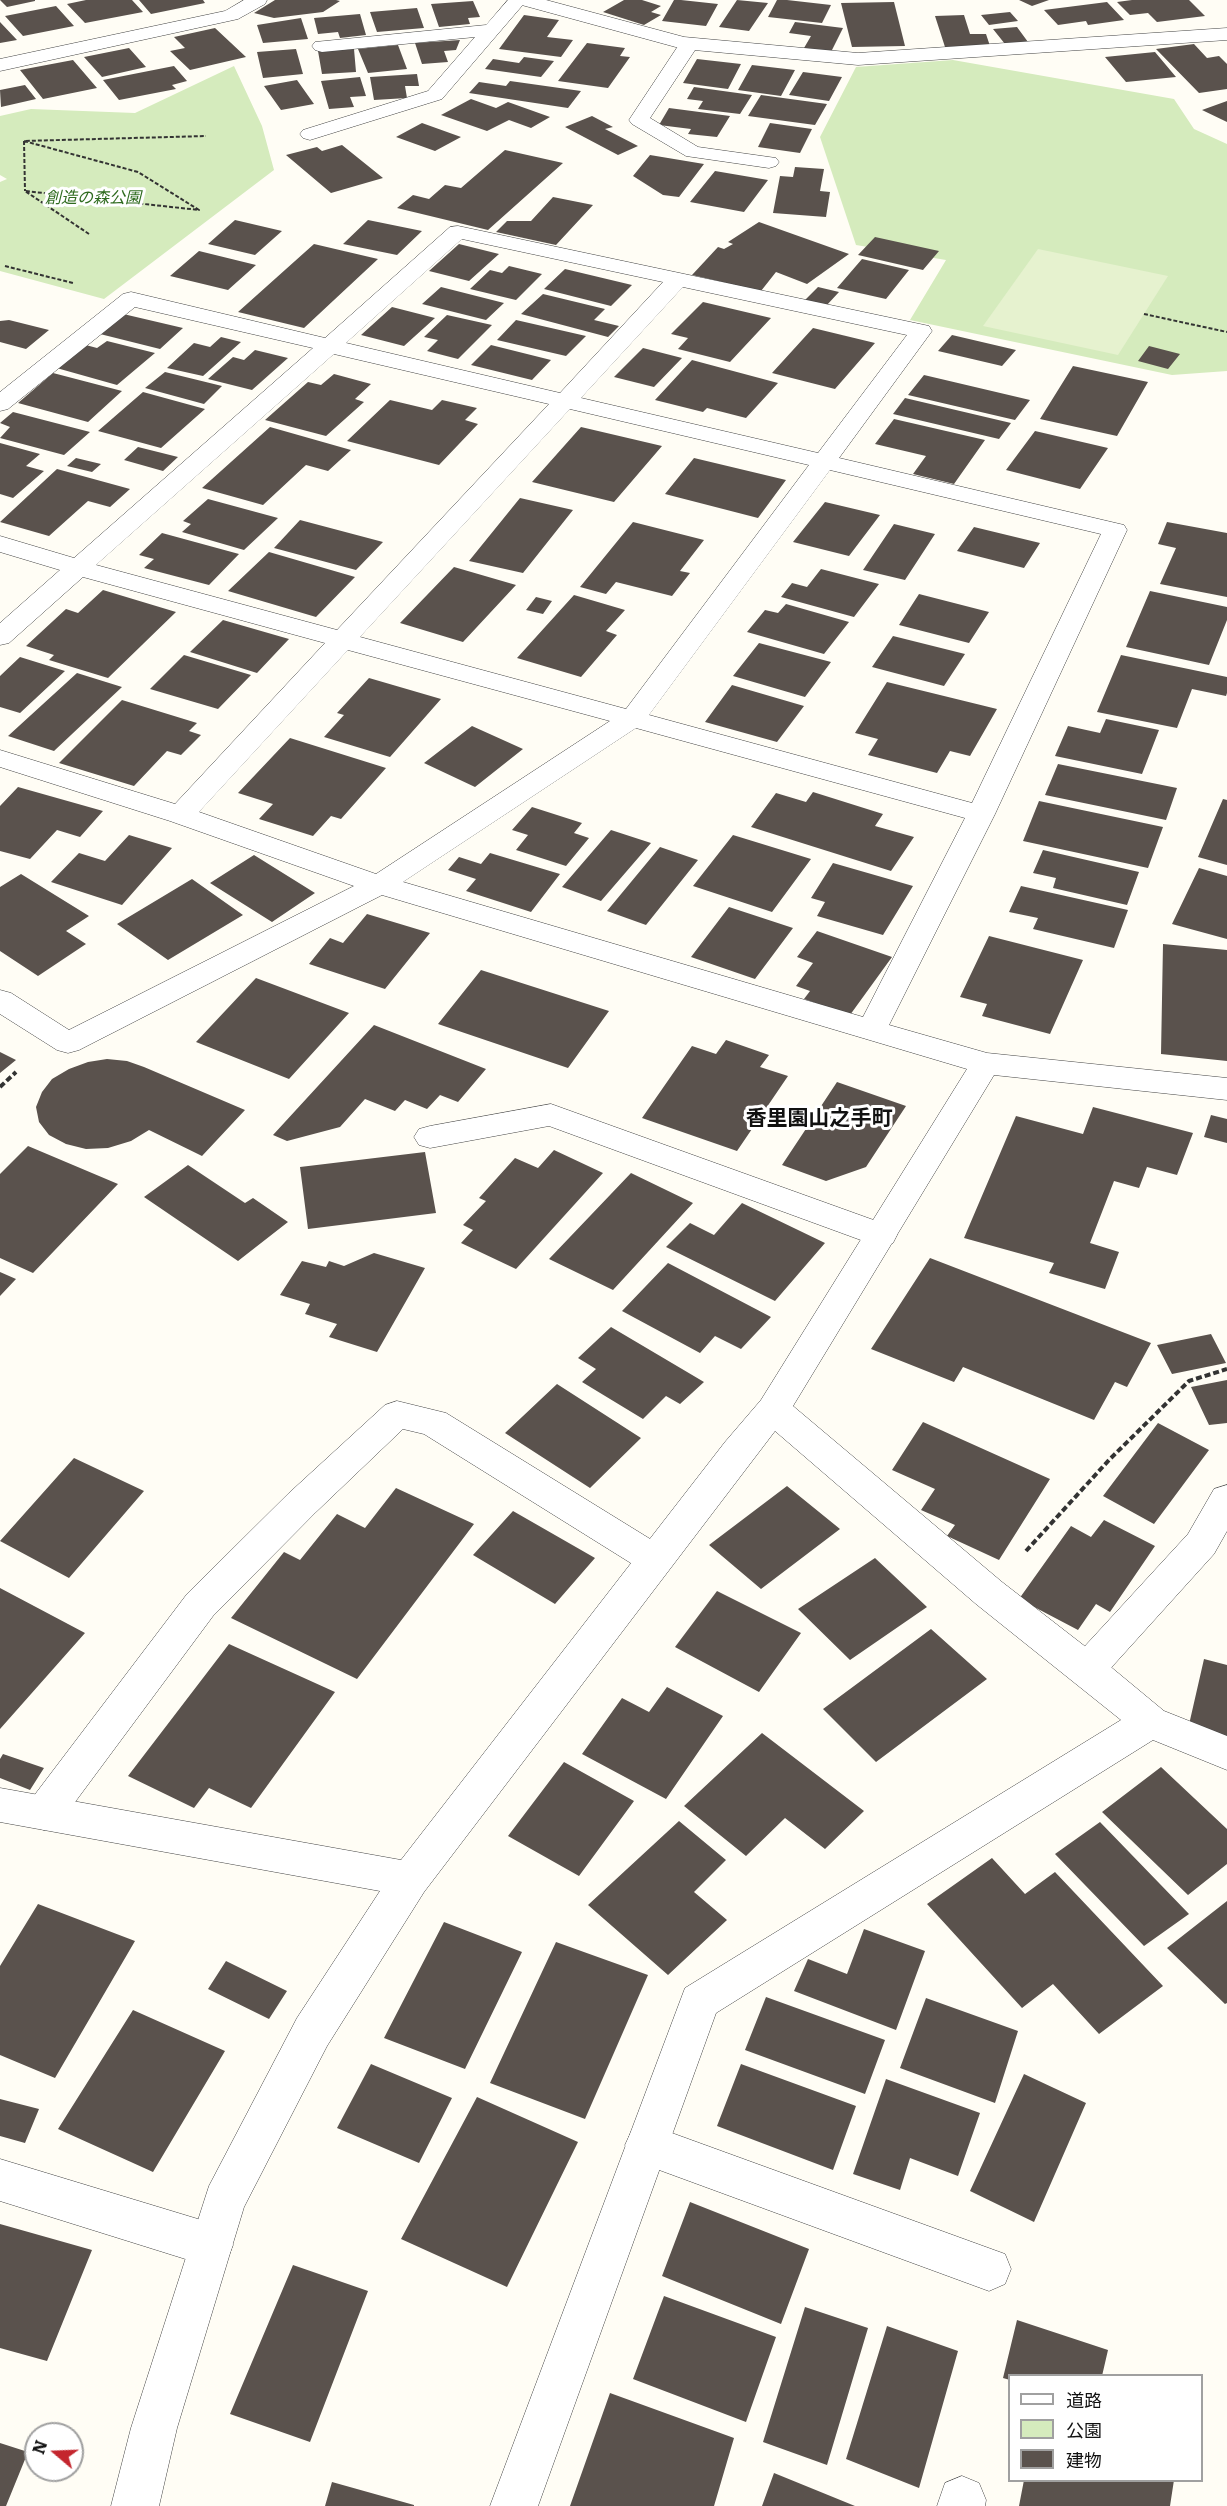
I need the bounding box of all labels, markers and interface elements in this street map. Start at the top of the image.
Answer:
park label: 創造の森公園 [45,188,141,208]
district label: 香里園山之手町 [746,1106,892,1132]
legend [1008,2374,1203,2482]
text: 道路 [1066,2386,1102,2413]
text: 公園 [1066,2416,1102,2443]
north arrow [24,2422,84,2482]
text: N [25,2437,52,2457]
text: 建物 [1066,2446,1102,2473]

